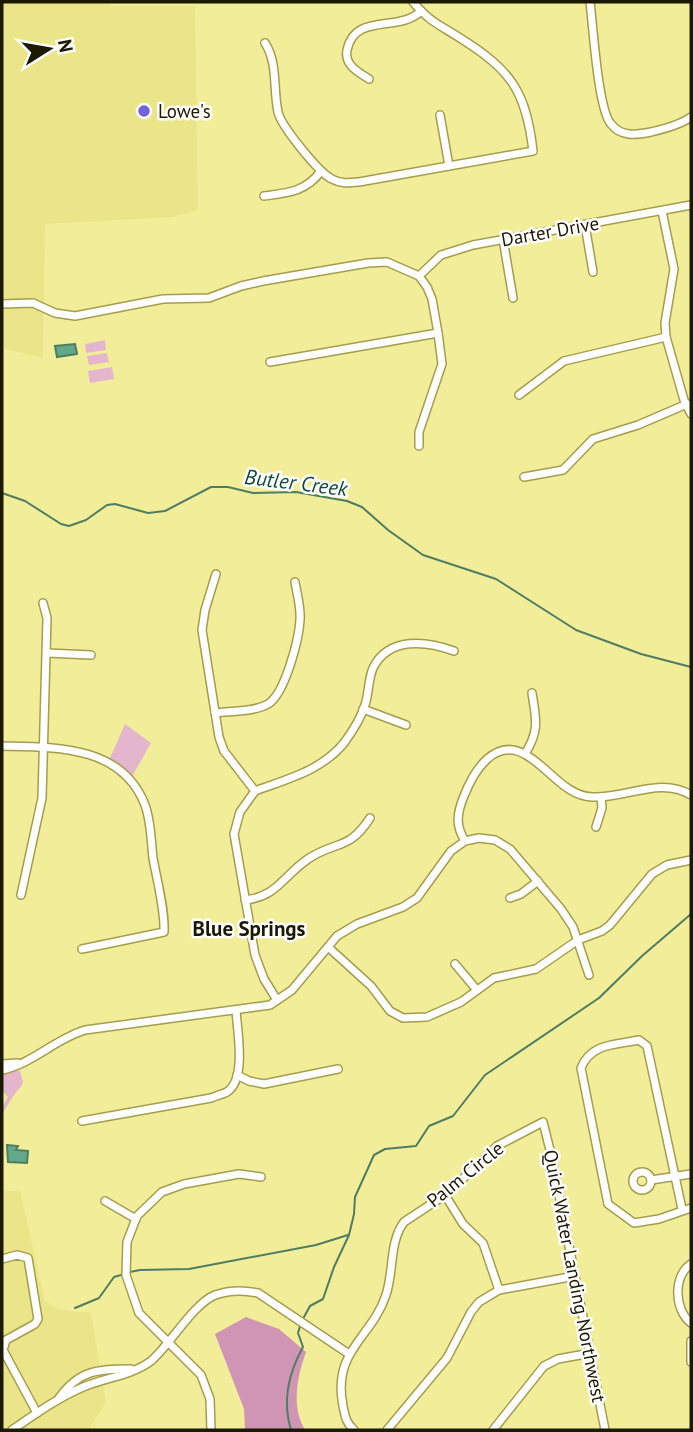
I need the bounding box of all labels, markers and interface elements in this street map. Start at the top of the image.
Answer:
north arrow [14,14,84,84]
text: N [53,37,79,54]
place label: Lowe's [158,99,211,123]
marker: Lowe's [136,103,152,119]
street label: Darter Drive [499,211,601,251]
water label: Butler Creek [243,463,351,502]
district label: Blue Springs [193,915,306,942]
street label: Palm Circle [422,1136,508,1212]
street label: Quick Water Landing Northwest [539,1148,611,1405]

